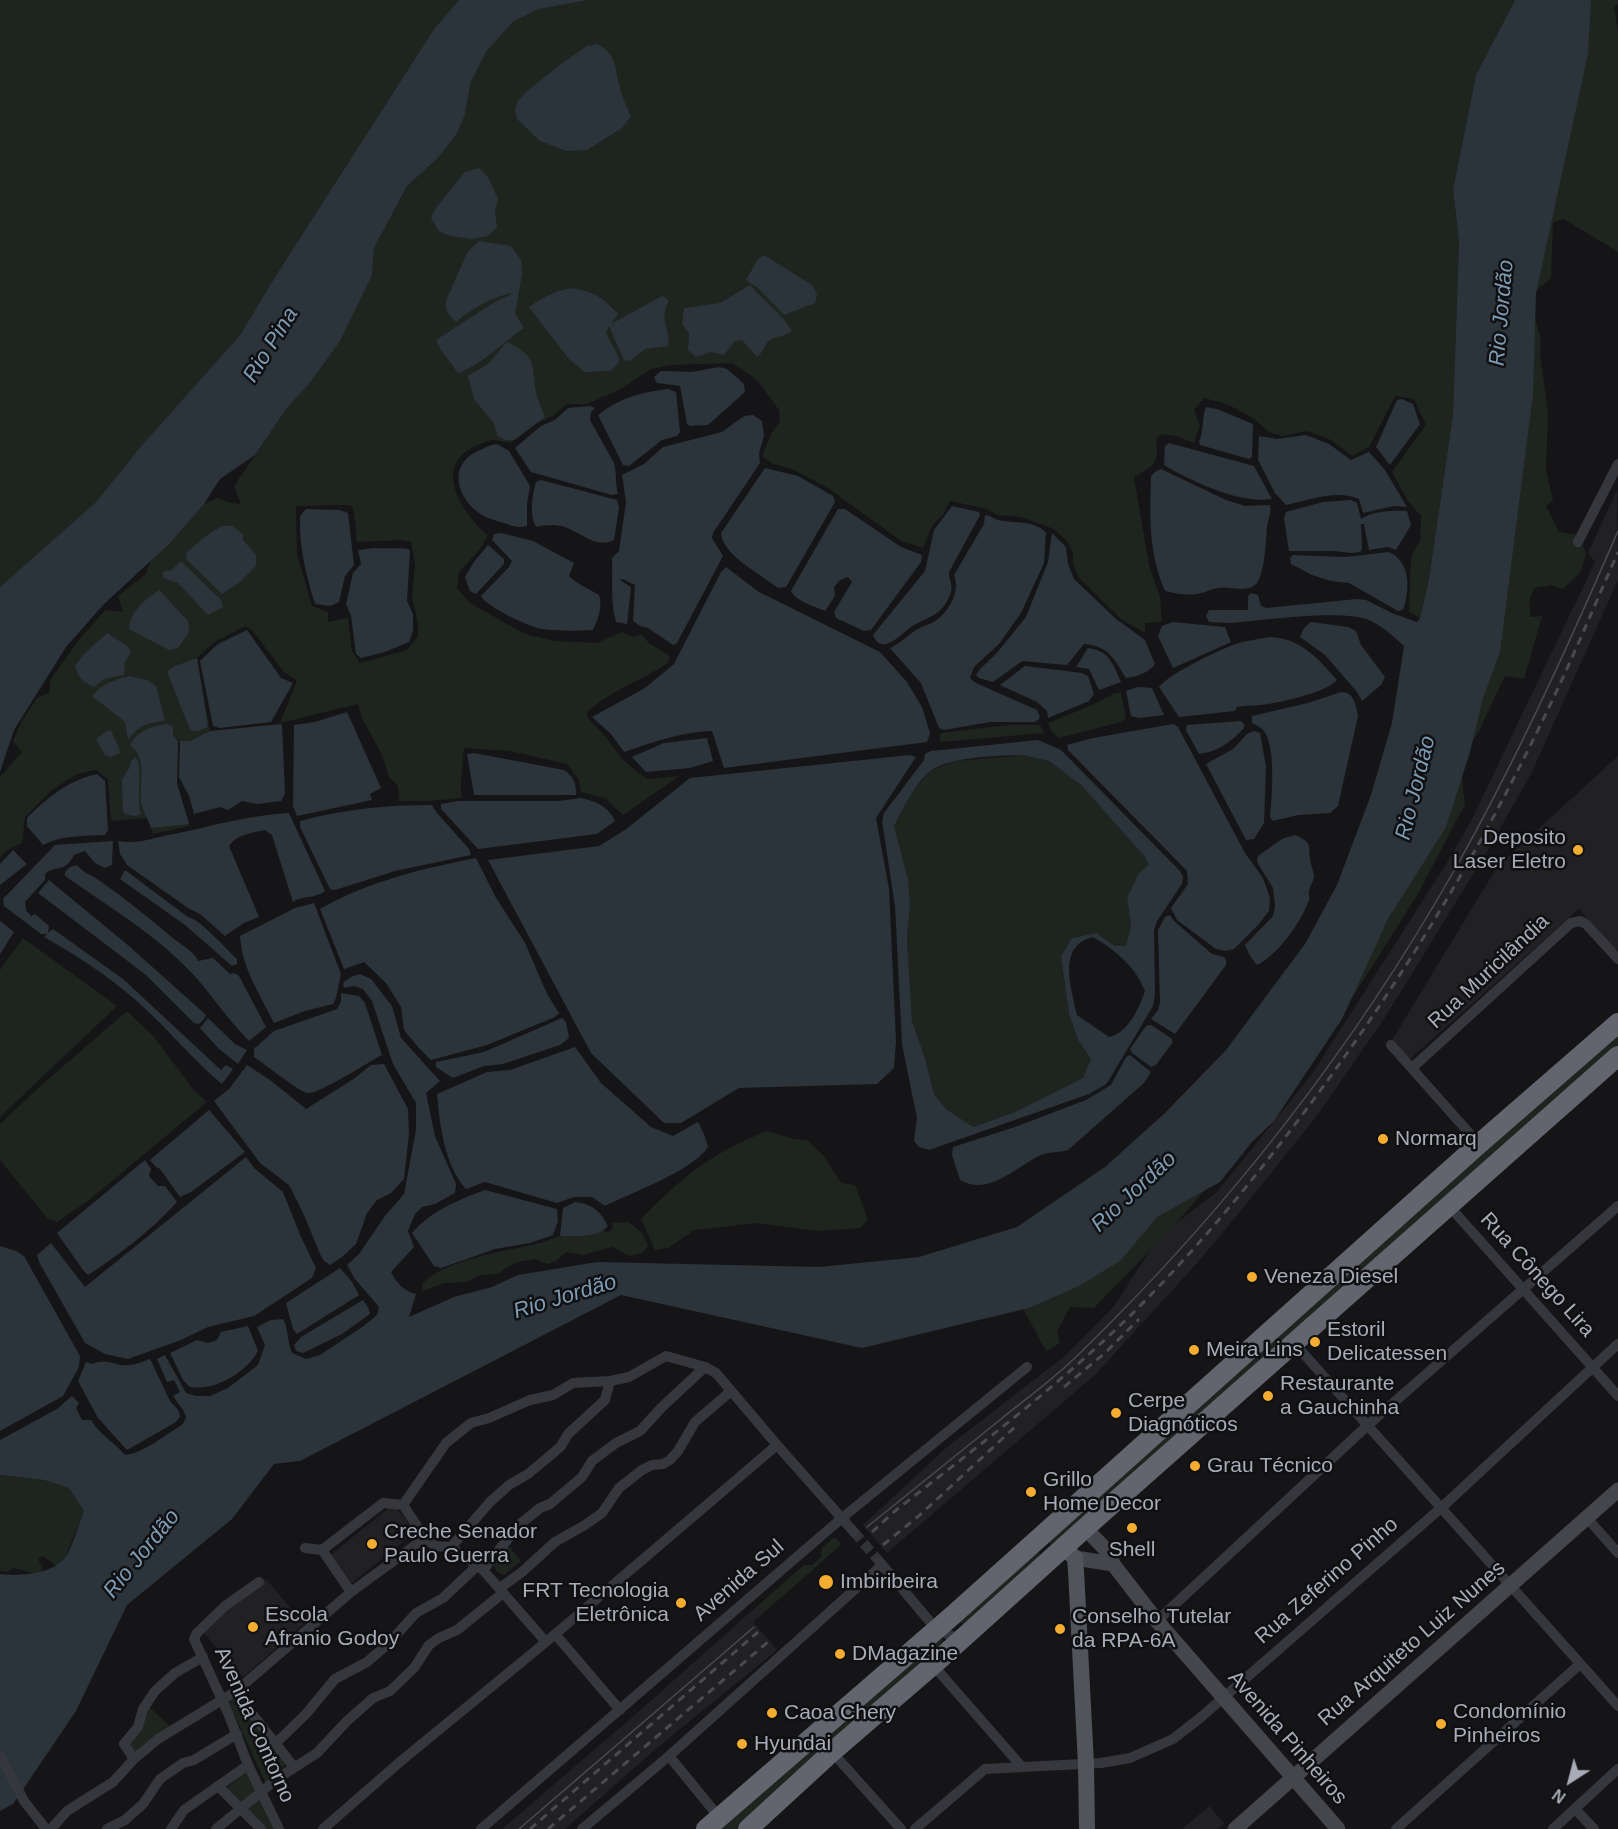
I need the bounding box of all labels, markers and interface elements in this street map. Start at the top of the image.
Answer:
water label: Rio Jordão [1484,259,1520,367]
water label: Rio Pina [238,303,304,387]
water label: Rio Jordão [1390,733,1442,843]
place label: Deposito Laser Eletro [1453,825,1566,875]
marker: Deposito Laser Eletro [1571,843,1585,857]
street label: Rua Muricilândia [1423,909,1555,1035]
place label: Normarq [1395,1126,1477,1152]
marker: Normarq [1376,1132,1390,1146]
water label: Rio Jordão [1086,1146,1182,1238]
street label: Rua Cônego Lira [1475,1208,1599,1342]
place label: Veneza Diesel [1264,1264,1398,1290]
water label: Rio Jordão [510,1269,620,1325]
marker: Veneza Diesel [1245,1270,1259,1284]
place label: Estoril Delicatessen [1327,1317,1447,1367]
marker: Estoril Delicatessen [1308,1335,1322,1349]
place label: Meira Lins [1206,1337,1303,1363]
marker: Meira Lins [1187,1343,1201,1357]
place label: Restaurante a Gauchinha [1280,1371,1399,1421]
place label: Cerpe Diagnóticos [1128,1388,1238,1438]
marker: Restaurante a Gauchinha [1261,1389,1275,1403]
marker: Cerpe Diagnóticos [1109,1406,1123,1420]
place label: Grau Técnico [1207,1453,1333,1479]
marker: Grau Técnico [1188,1459,1202,1473]
place label: Grillo Home Decor [1043,1467,1161,1517]
marker: Grillo Home Decor [1024,1485,1038,1499]
water label: Rio Jordão [98,1504,186,1604]
street label: Rua Zeferino Pinho [1250,1512,1404,1650]
place label: Creche Senador Paulo Guerra [384,1519,537,1569]
marker: Shell [1125,1521,1139,1535]
street label: Avenida Sul [689,1535,789,1627]
marker: Creche Senador Paulo Guerra [365,1537,379,1551]
place label: Shell [1109,1537,1155,1563]
street label: Rua Arquiteto Luiz Nunes [1313,1556,1511,1732]
place label: Imbiribeira [840,1569,938,1595]
marker: Imbiribeira [817,1573,835,1591]
place label: FRT Tecnologia Eletrônica [522,1578,669,1628]
marker: FRT Tecnologia Eletrônica [674,1596,688,1610]
place label: Escola Afranio Godoy [265,1602,399,1652]
place label: Conselho Tutelar da RPA-6A [1072,1604,1231,1654]
marker: Escola Afranio Godoy [246,1620,260,1634]
marker: Conselho Tutelar da RPA-6A [1053,1622,1067,1636]
place label: DMagazine [852,1641,958,1667]
street label: Avenida Contorno [208,1643,300,1807]
marker: DMagazine [833,1647,847,1661]
street label: Avenida Pinheiros [1222,1666,1352,1810]
place label: Condomínio Pinheiros [1453,1699,1566,1749]
place label: Caoa Chery [784,1700,896,1726]
marker: Caoa Chery [765,1706,779,1720]
marker: Condomínio Pinheiros [1434,1717,1448,1731]
place label: Hyundai [754,1731,831,1757]
marker: Hyundai [735,1737,749,1751]
north arrow [1540,1751,1600,1811]
text: N [1549,1786,1569,1806]

